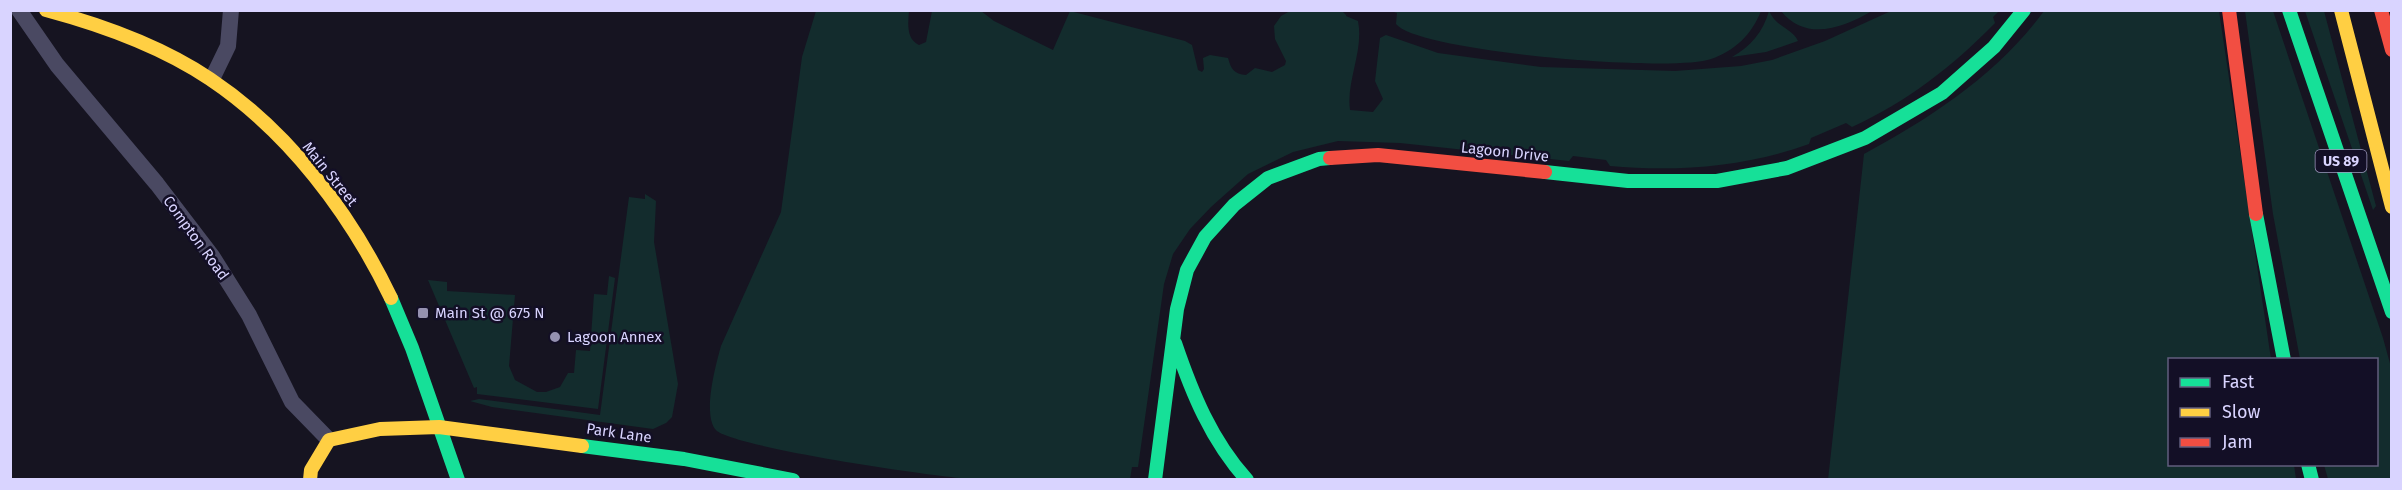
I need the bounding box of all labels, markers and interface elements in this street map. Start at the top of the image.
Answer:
street label: Main Street [299,138,362,210]
street label: Lagoon Drive [1460,138,1550,166]
road number: US 89 [2316,150,2366,172]
street label: Compton Road [159,192,233,284]
place label: Main St @ 675 N [435,304,544,322]
marker: Main St @ 675 N [416,306,430,320]
place label: Lagoon Annex [567,328,662,346]
marker: Lagoon Annex [548,330,562,344]
legend [2168,358,2378,466]
text: Fast [2222,371,2255,393]
text: Slow [2222,401,2261,423]
street label: Park Lane [585,419,653,447]
text: Jam [2222,431,2253,453]

